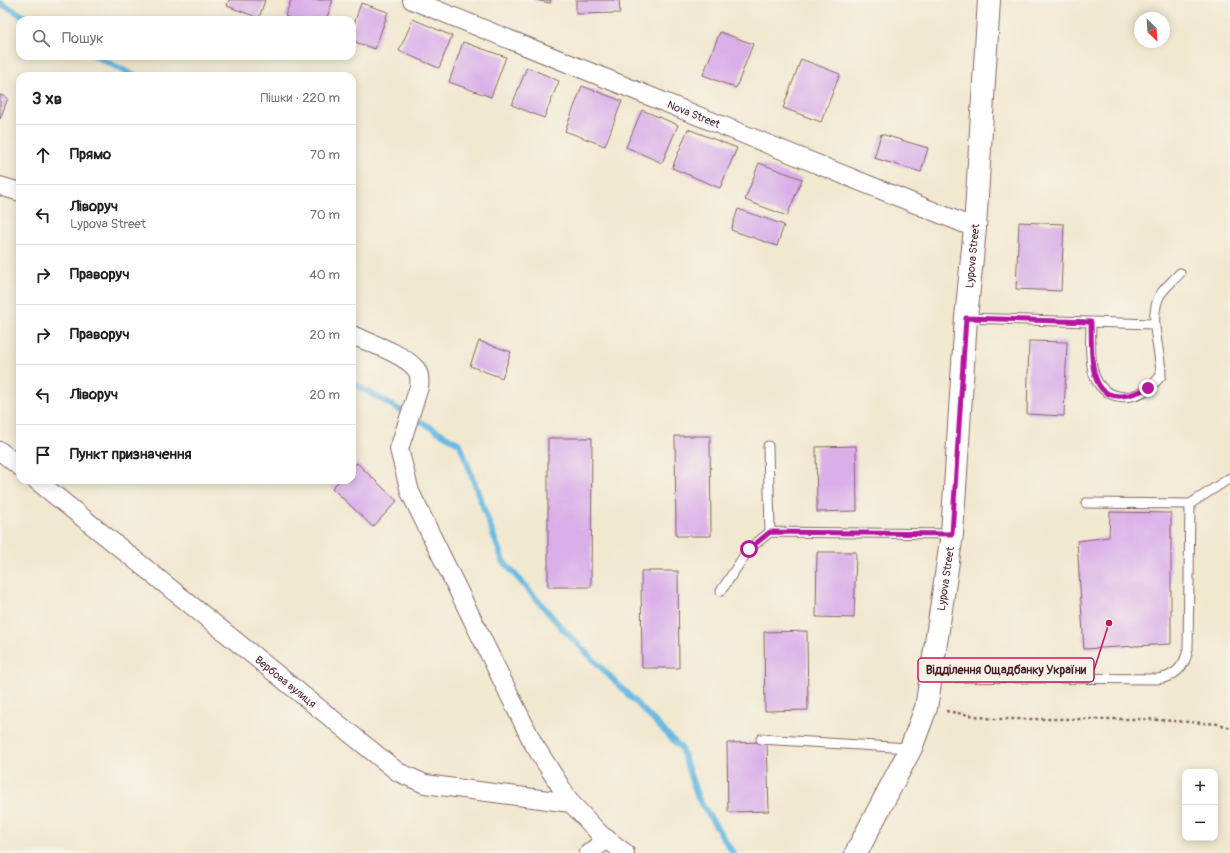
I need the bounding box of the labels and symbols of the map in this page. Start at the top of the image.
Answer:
north arrow [1134,12,1170,48]
street label: Nova Street [666,98,723,131]
street label: Lypova Street [963,223,982,289]
route end [1139,379,1157,397]
route start [740,540,758,558]
street label: Lypova Street [934,545,957,612]
street label: Вербова вулиця [253,653,319,710]
callout: Відділення Ощадбанку України [918,658,1094,682]
text: Відділення Ощадбанку України [926,663,1087,678]

